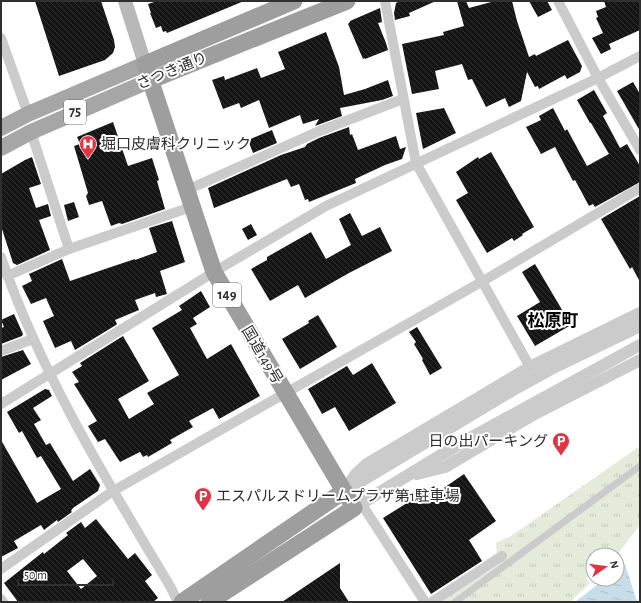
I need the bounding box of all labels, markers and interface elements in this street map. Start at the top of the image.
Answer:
street label: さつき通り [134,49,210,92]
road number: 75 [64,100,86,124]
hospital icon: 堀口皮膚科クリニック [78,134,98,159]
place label: 堀口皮膚科クリニック [101,136,251,152]
road number: 149 [213,283,241,307]
district label: 松原町 [528,312,579,329]
street label: 国道149号 [239,323,286,386]
parking icon: 日の出パーキング [551,431,571,456]
place label: 日の出パーキング [428,433,548,449]
parking icon: エスパルスドリームプラザ第1駐車場 [193,486,213,511]
place label: エスパルスドリームプラザ第1駐車場 [216,488,460,504]
north arrow [585,547,625,587]
text: N [608,560,620,570]
scale bar [18,561,113,587]
text: 50 m [24,569,47,581]

